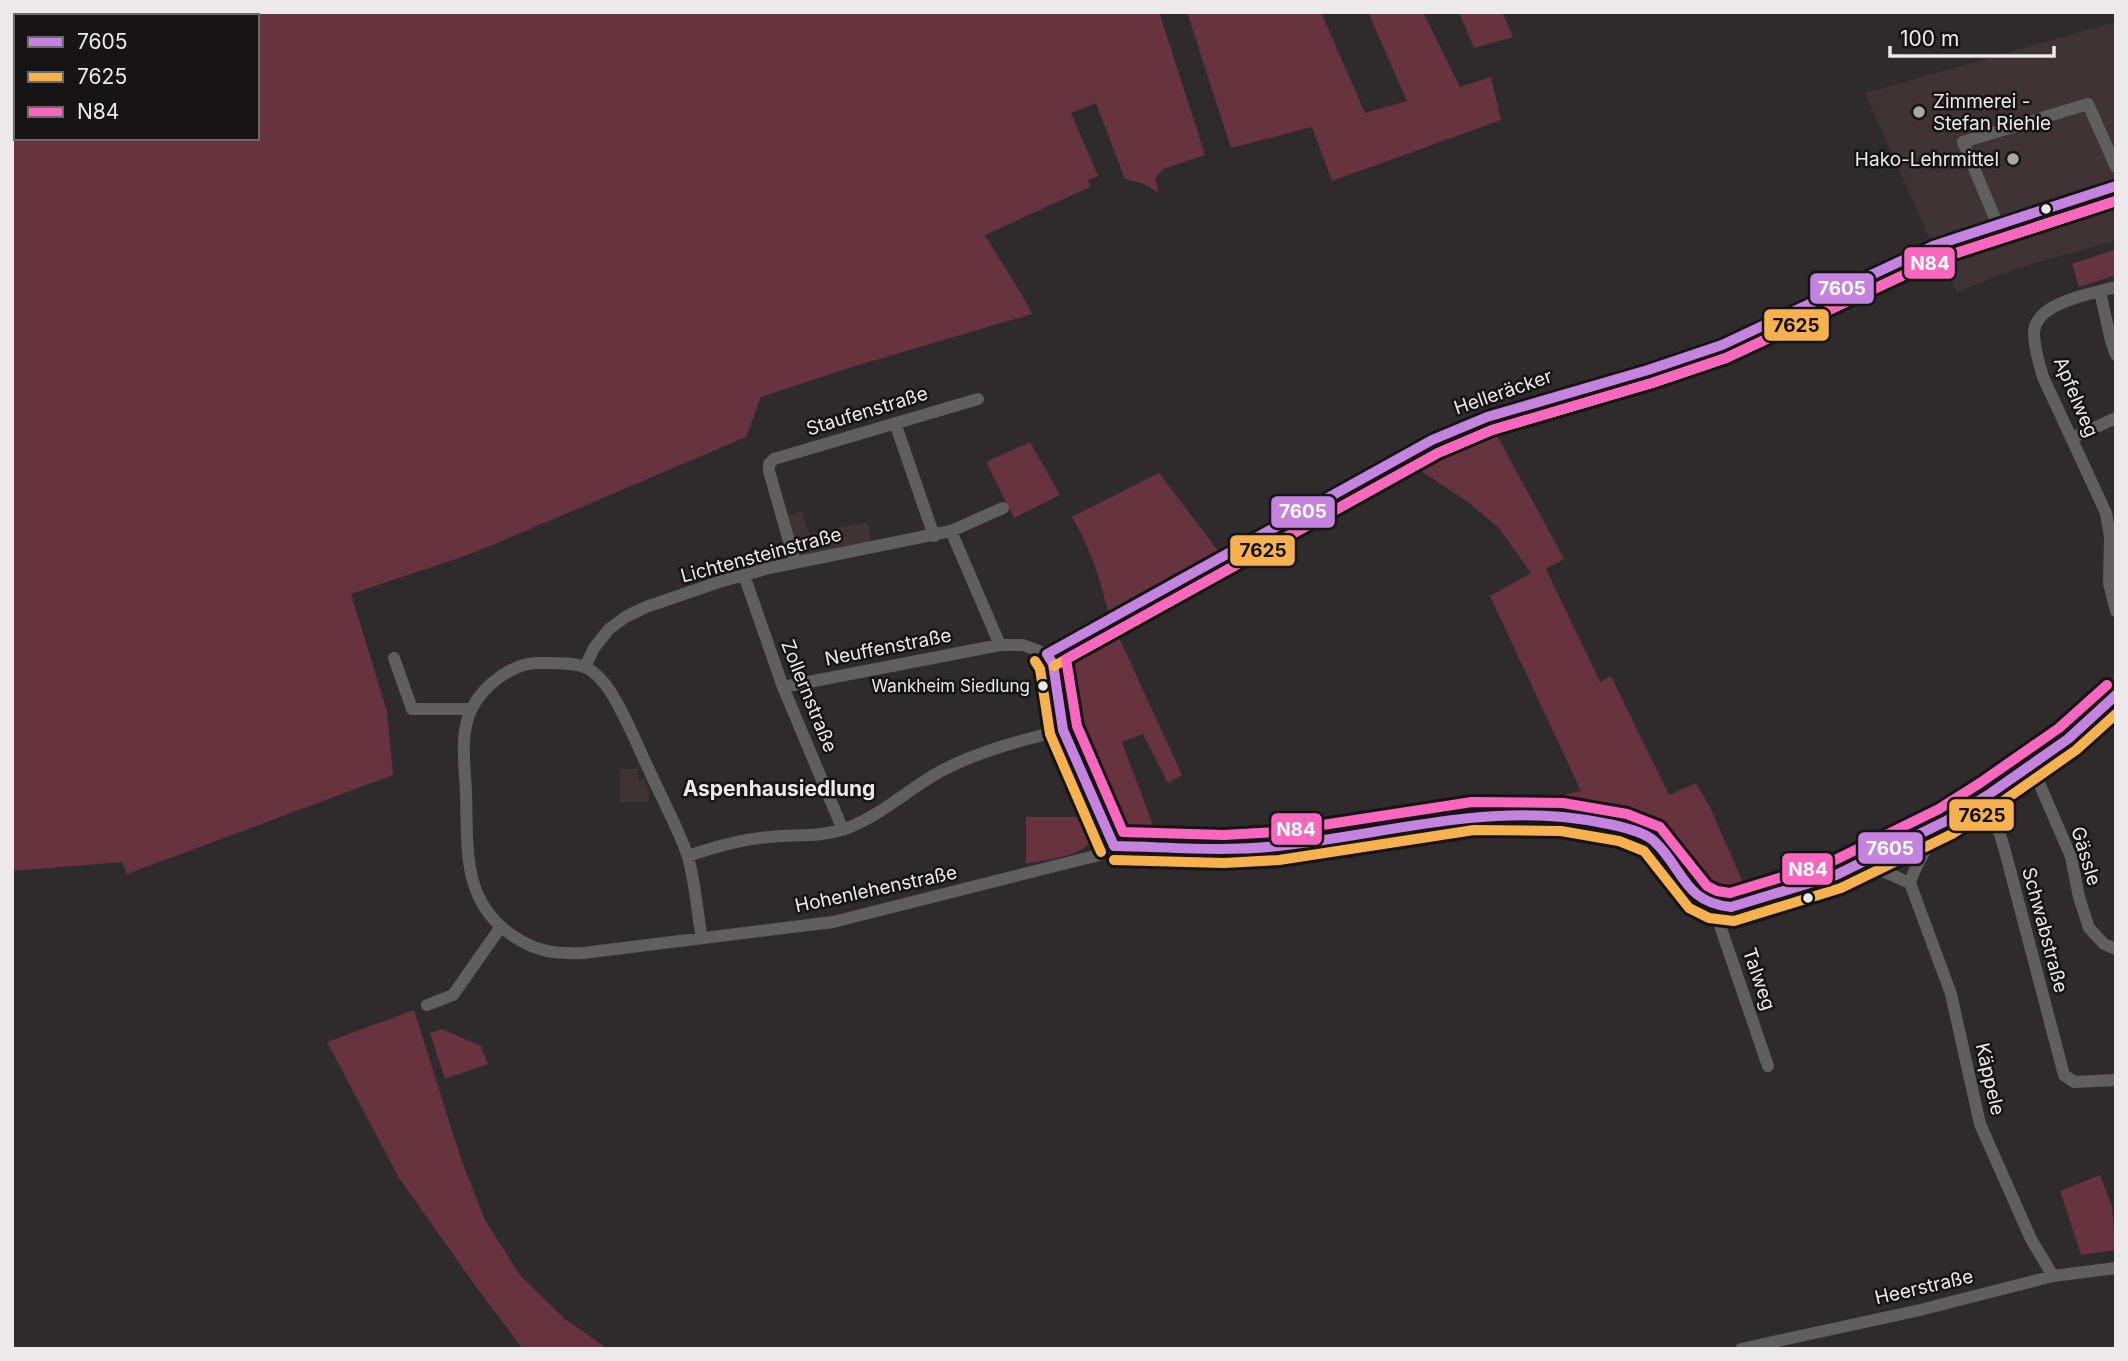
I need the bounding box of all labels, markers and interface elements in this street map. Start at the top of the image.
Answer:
legend [14,14,259,140]
scale bar [1890,14,2054,58]
text: 100 m [1900,26,1959,51]
text: 7605 [77,29,128,54]
text: 7625 [77,64,127,89]
place label: Zimmerei - Stefan Riehle [1933,90,2051,135]
text: N84 [77,99,119,124]
marker: Zimmerei - Stefan Riehle [1911,104,1927,120]
place label: Hako-Lehrmittel [1855,148,1999,171]
marker: Hako-Lehrmittel [2005,151,2021,167]
unlabelled marker [2039,202,2053,216]
line badge: N84 [1903,246,1956,280]
text: N84 [1910,252,1950,275]
line badge: 7605 [1809,272,1875,305]
text: 7605 [1818,277,1866,300]
line badge: 7625 [1763,308,1830,342]
text: 7625 [1772,314,1820,337]
street label: Apfelweg [2049,353,2103,441]
street label: Helleräcker [1451,364,1555,420]
street label: Staufenstraße [803,382,931,440]
line badge: 7605 [1270,495,1336,529]
text: 7605 [1279,500,1327,523]
street label: Lichtensteinstraße [678,522,844,588]
line badge: 7625 [1229,534,1296,567]
text: 7625 [1239,539,1287,562]
street label: Neuffenstraße [823,623,953,671]
street label: Zollernstraße [776,636,842,756]
place label: Wankheim Siedlung [871,676,1030,696]
marker: Wankheim Siedlung [1036,679,1050,693]
district label: Aspenhausiedlung [683,776,875,801]
line badge: 7625 [1948,798,2015,832]
text: 7625 [1958,804,2006,827]
line badge: N84 [1270,812,1323,846]
text: N84 [1276,818,1316,841]
street label: Gässle [2066,824,2106,888]
line badge: 7605 [1857,831,1924,865]
text: 7605 [1866,837,1914,860]
line badge: N84 [1781,852,1834,886]
text: N84 [1788,858,1828,881]
street label: Hohenlehenstraße [793,861,959,917]
street label: Schwabstraße [2017,865,2073,995]
unlabelled marker [1801,891,1815,905]
street label: Talweg [1738,945,1780,1013]
street label: Käppele [1971,1041,2009,1117]
street label: Heerstraße [1873,1265,1975,1309]

